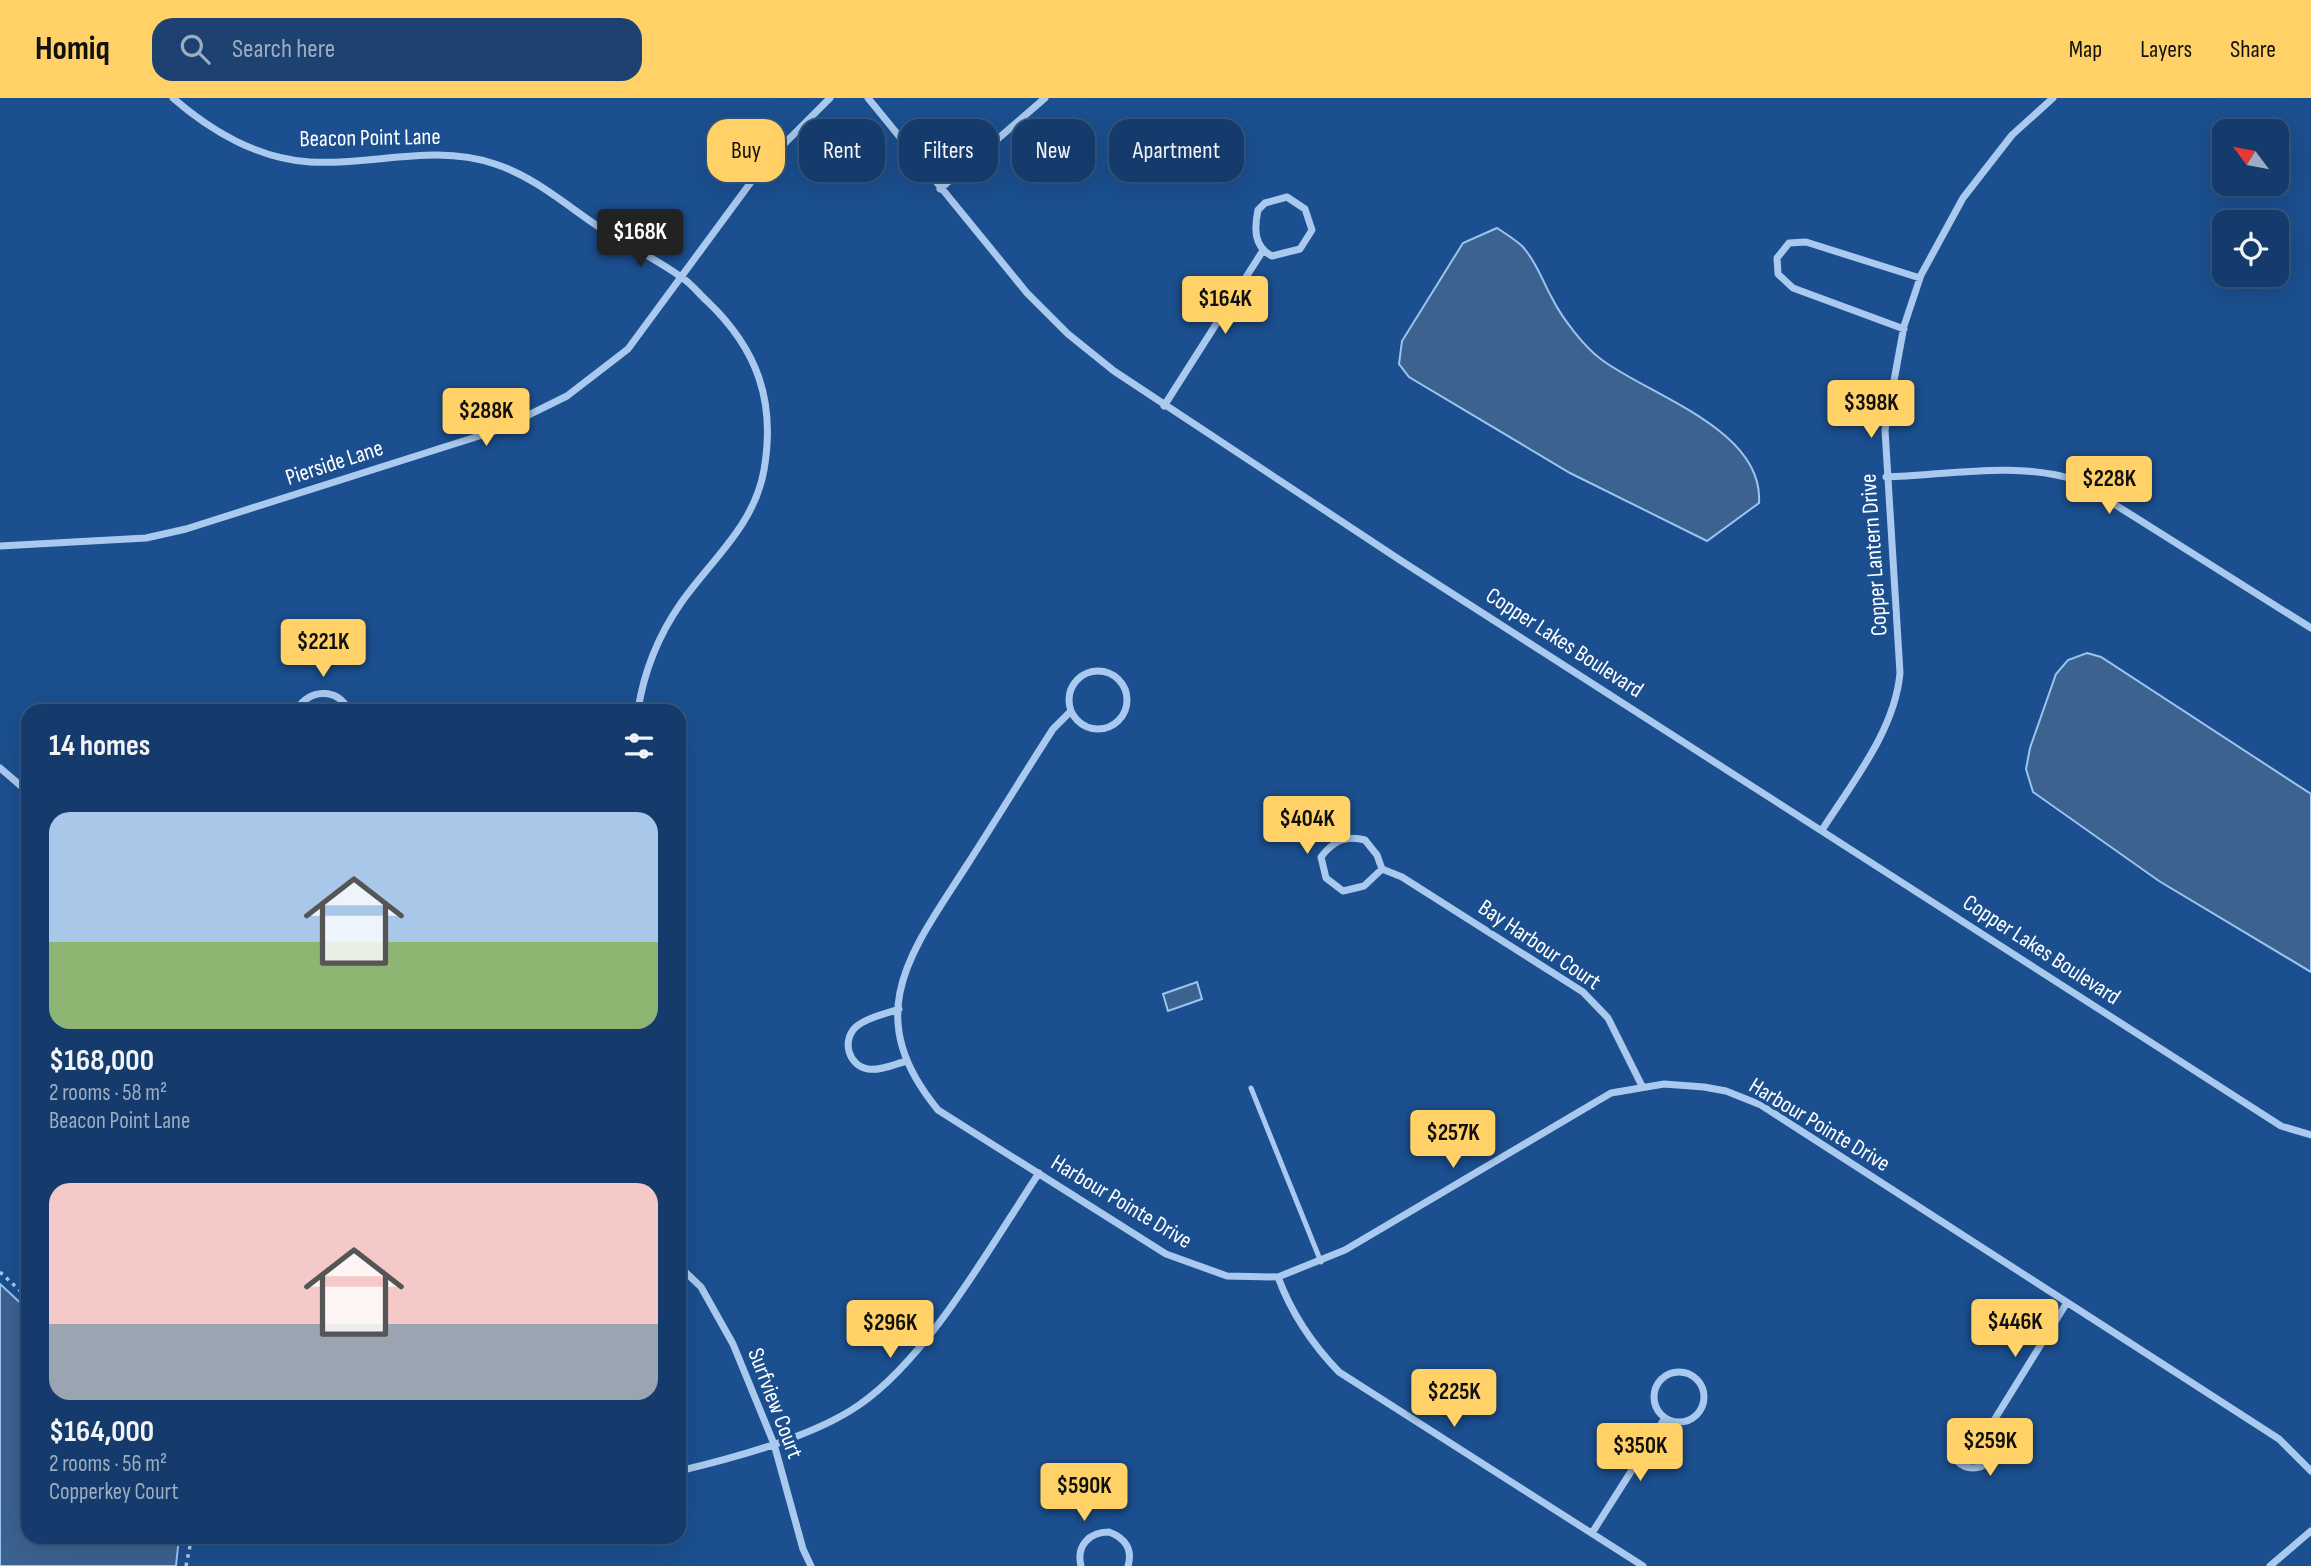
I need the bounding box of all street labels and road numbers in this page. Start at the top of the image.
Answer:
street label: Beacon Point Lane [299,123,441,153]
street label: Pierside Lane [282,434,387,492]
street label: Copper Lantern Drive [1854,473,1894,637]
street label: Copper Lakes Boulevard [1481,582,1648,704]
street label: Copper Lakes Boulevard [1958,889,2125,1011]
street label: Bay Harbour Court [1473,894,1606,996]
street label: Harbour Pointe Drive [1744,1072,1895,1178]
street label: Harbour Pointe Drive [1046,1149,1197,1255]
street label: Surfview Court [741,1344,809,1463]

